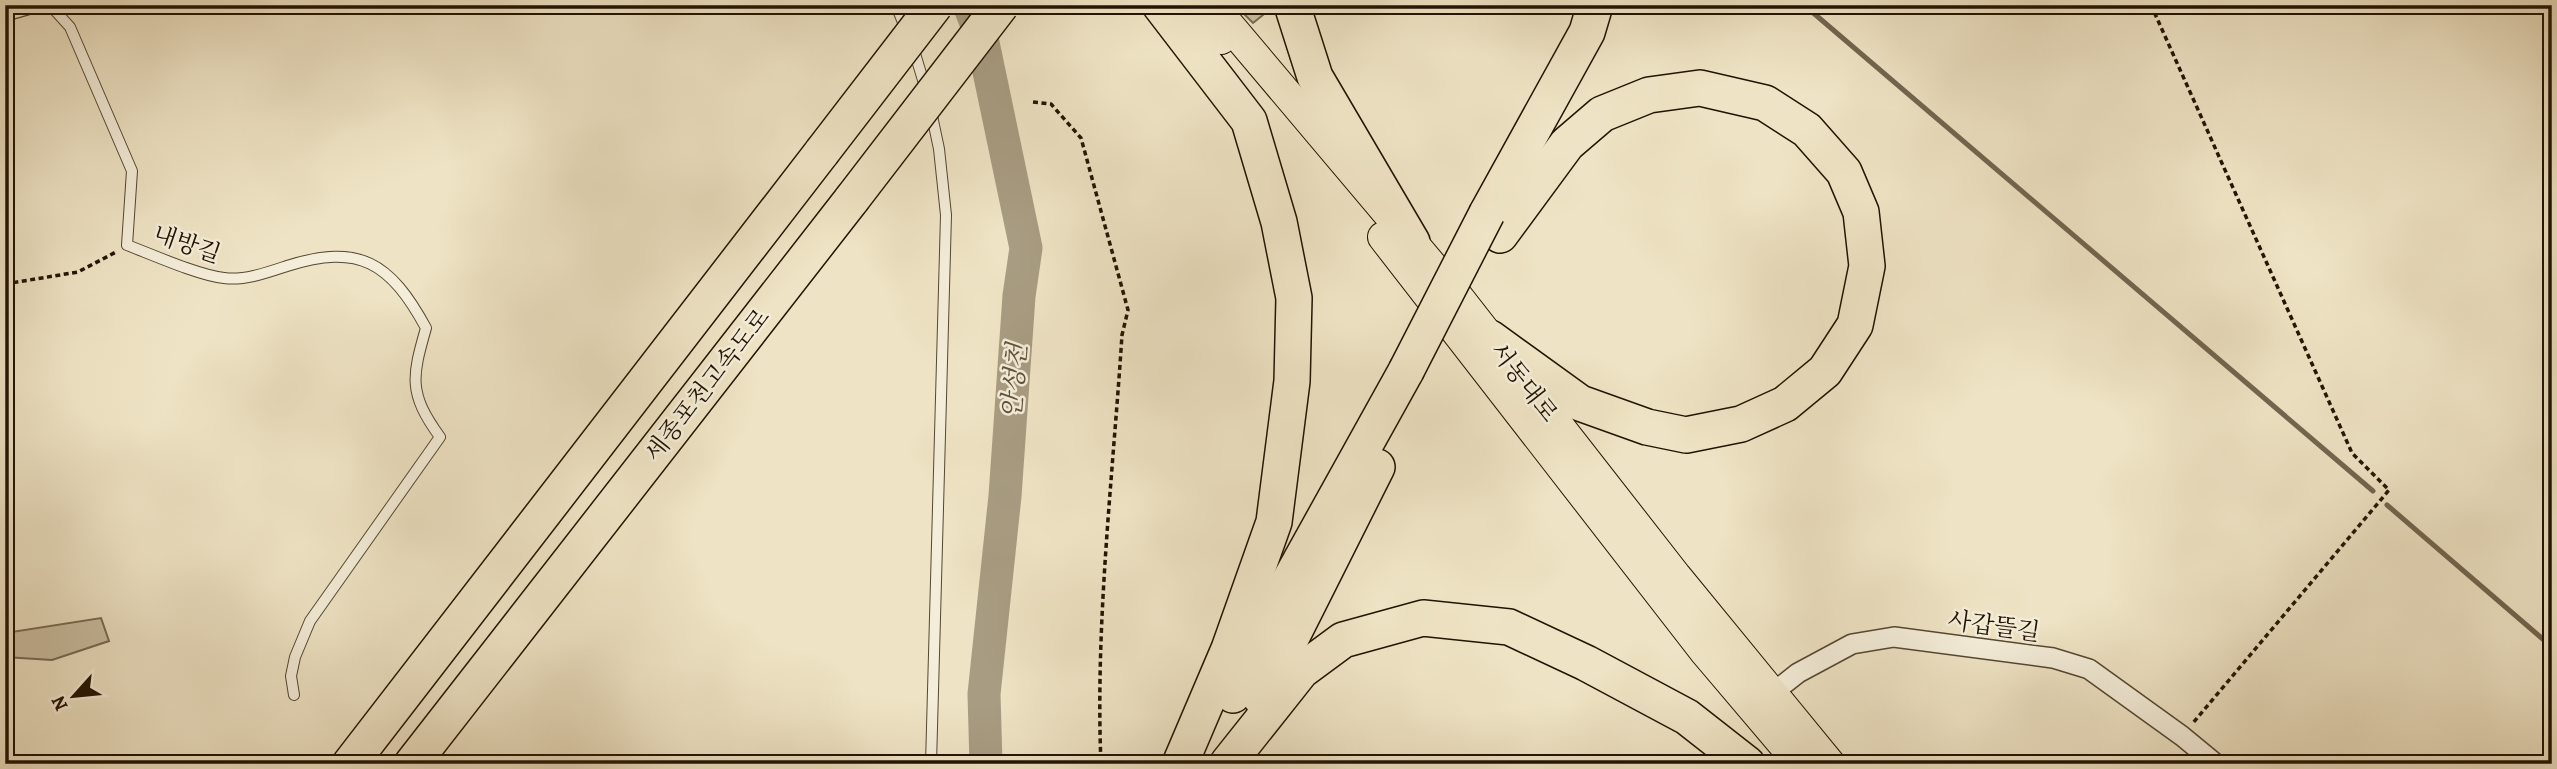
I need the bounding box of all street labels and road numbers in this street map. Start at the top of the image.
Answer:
street label: 내방길 [149,218,225,270]
street label: 세종포천고속도로 [637,302,777,468]
street label: 서동대로 [1483,336,1565,428]
street label: 사갑뜰길 [1946,604,2042,648]

